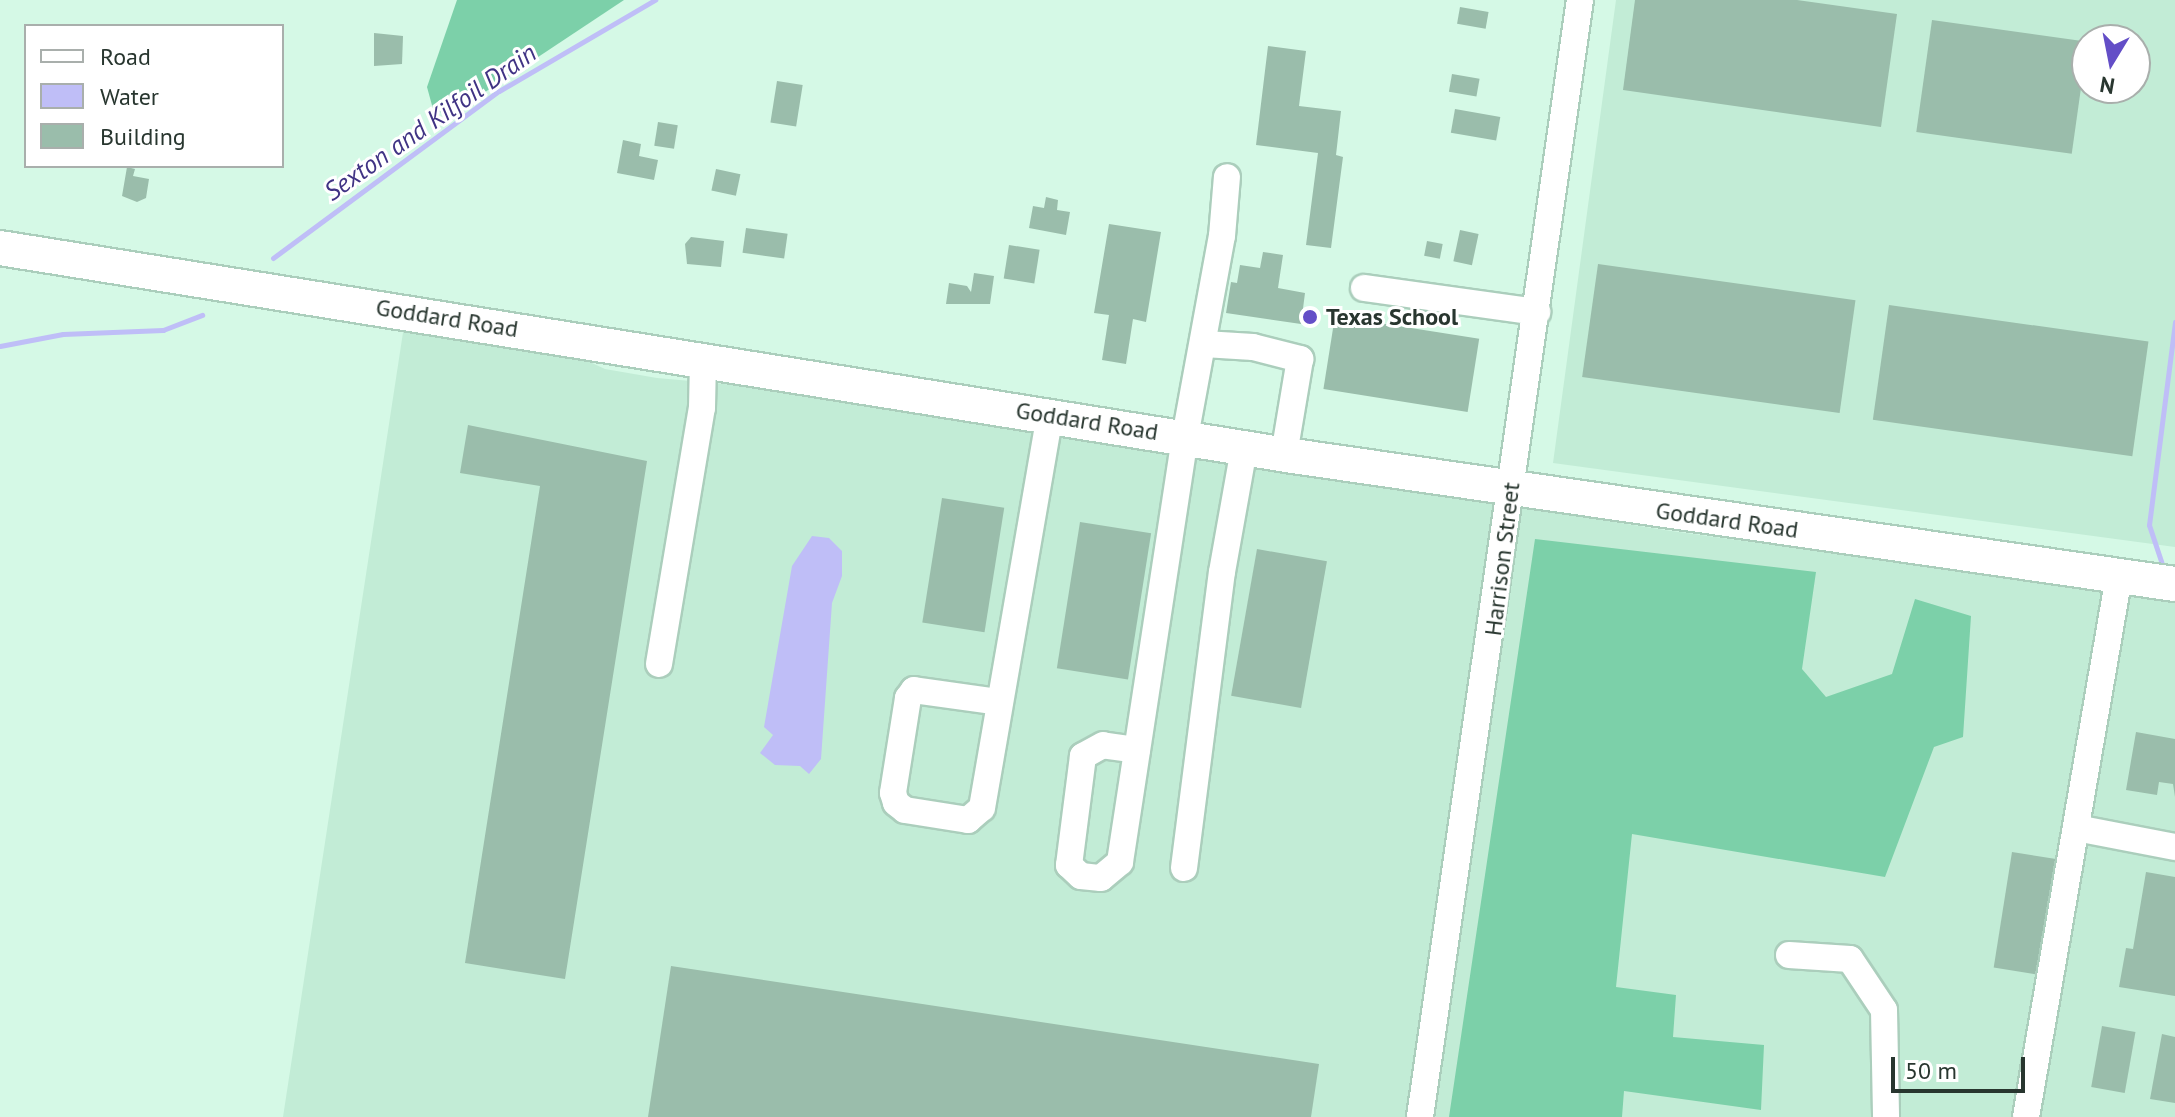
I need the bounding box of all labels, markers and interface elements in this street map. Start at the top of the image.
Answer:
legend [24,24,284,168]
north arrow [2071,24,2151,104]
water label: Sexton and Kilfoil Drain [318,37,542,207]
text: Road [100,41,151,72]
text: N [2098,71,2117,101]
text: Water [100,81,159,112]
text: Building [100,121,186,152]
street label: Goddard Road [374,293,520,343]
place label: Texas School [1326,303,1458,331]
marker: Texas School [1301,308,1319,326]
street label: Goddard Road [1014,396,1160,446]
street label: Harrison Street [1478,481,1526,637]
street label: Goddard Road [1654,496,1800,544]
scale bar [1895,1041,2029,1091]
text: 50 m [1905,1055,1957,1086]

